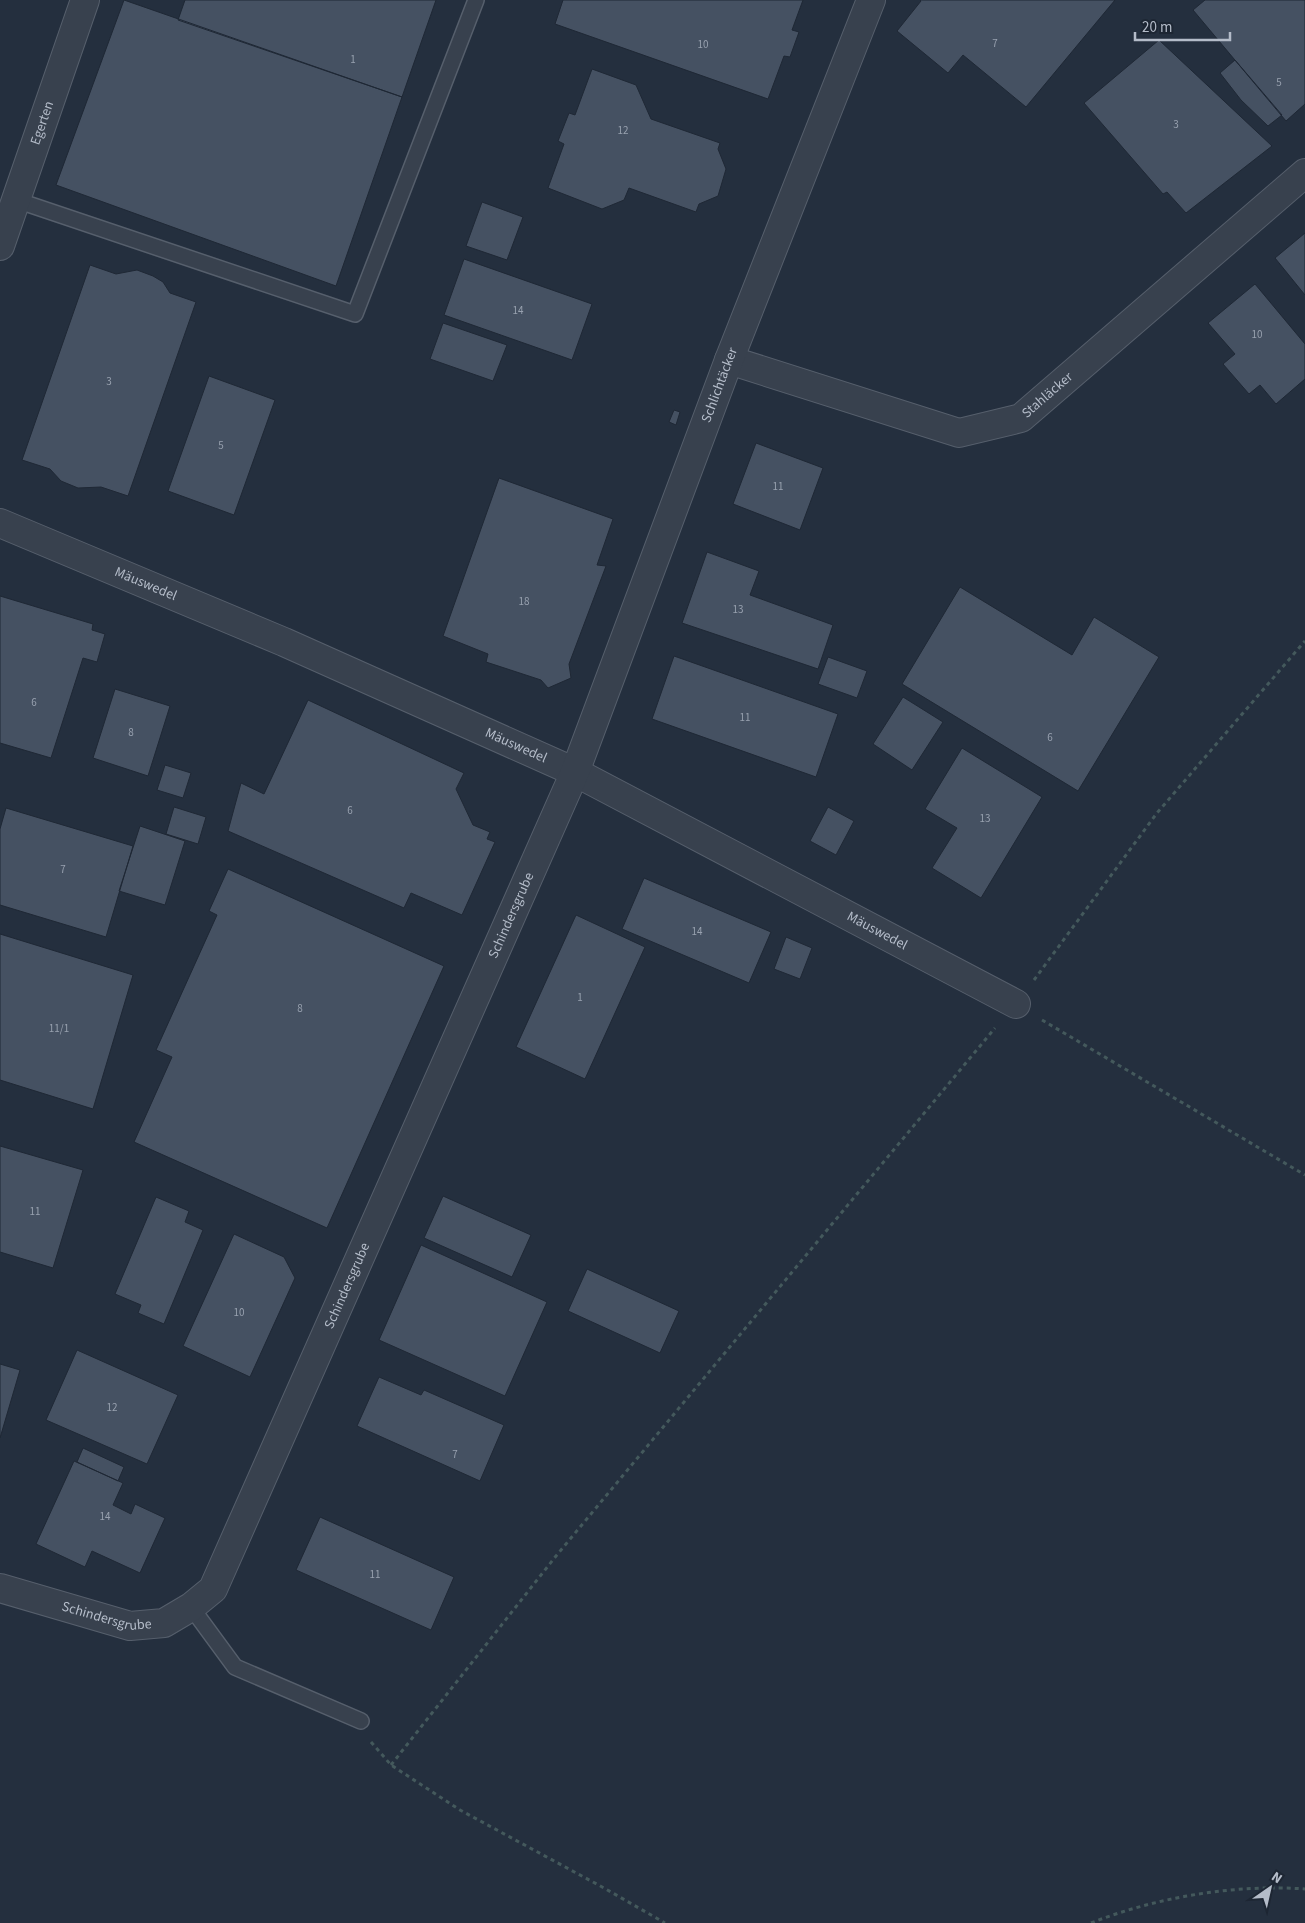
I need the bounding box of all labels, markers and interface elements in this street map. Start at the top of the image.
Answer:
scale bar [1135,10,1230,42]
text: 20 m [1142,17,1172,38]
house number: 7 [992,36,998,51]
house number: 10 [698,37,708,52]
house number: 1 [350,52,356,67]
house number: 5 [1276,75,1282,90]
street label: Egerten [26,98,59,148]
house number: 3 [1173,117,1179,132]
house number: 12 [618,123,628,138]
house number: 14 [513,303,524,318]
house number: 10 [1252,327,1262,342]
street label: Schlichtäcker [696,344,743,426]
street label: Stahläcker [1017,367,1077,423]
house number: 3 [106,374,112,389]
house number: 5 [218,438,224,453]
house number: 11 [773,479,783,494]
street label: Mäuswedel [111,562,180,606]
house number: 18 [519,594,530,609]
house number: 13 [733,602,743,617]
house number: 6 [31,695,37,710]
house number: 11 [740,710,750,725]
street label: Mäuswedel [482,723,551,768]
house number: 8 [128,725,134,740]
house number: 6 [1047,730,1053,745]
house number: 6 [347,803,353,818]
house number: 13 [980,811,990,826]
house number: 7 [60,862,66,877]
street label: Schindersgrube [484,869,539,962]
street label: Mäuswedel [843,907,911,955]
house number: 14 [692,924,703,939]
house number: 1 [577,990,583,1005]
house number: 8 [297,1001,303,1016]
house number: 11/1 [49,1021,69,1036]
house number: 11 [30,1204,40,1219]
street label: Schindersgrube [320,1240,375,1332]
house number: 10 [234,1305,244,1320]
house number: 12 [107,1400,117,1415]
house number: 7 [452,1447,458,1462]
house number: 14 [100,1509,111,1524]
house number: 11 [370,1567,380,1582]
street label: Schindersgrube [59,1597,153,1636]
north arrow [1245,1863,1295,1913]
text: N [1267,1867,1286,1889]

